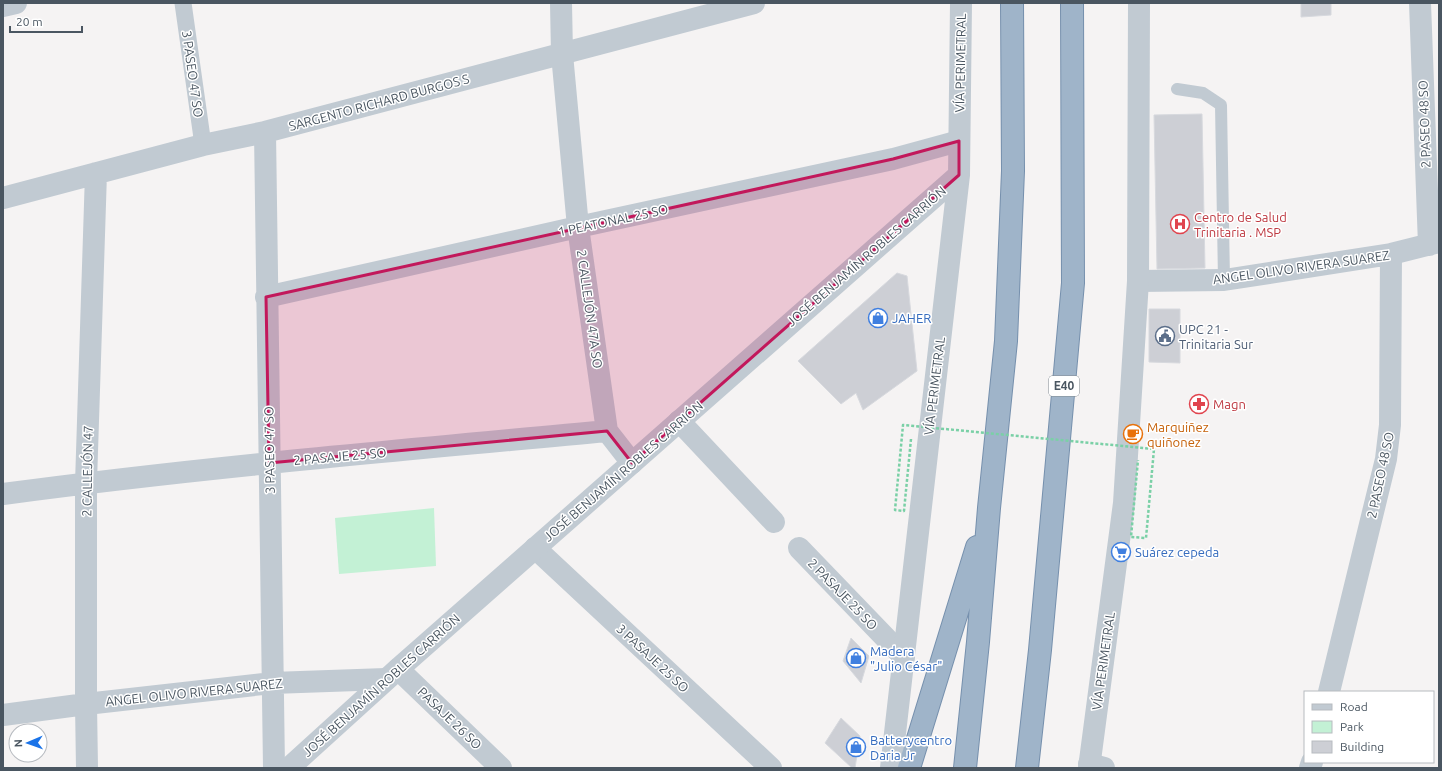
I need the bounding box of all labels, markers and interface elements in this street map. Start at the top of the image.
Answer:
scale bar [10,8,82,34]
street label: VÍA PERIMETRAL [951,13,968,113]
text: 20 m [16,15,43,28]
street label: 3 PASEO 47 SO [180,30,206,118]
street label: SARGENTO RICHARD BURGOS S [287,71,471,133]
street label: 2 PASEO 48 SO [1415,80,1433,168]
street label: JOSÉ BENJAMÍN ROBLES CARRIÓN [783,182,948,329]
street label: 1 PEATONAL 25 SO [557,201,669,239]
place label: Centro de Salud Trinitaria . MSP [1194,210,1287,239]
hospital icon: Centro de Salud Trinitaria . MSP [1169,213,1191,235]
street label: ANGEL OLIVO RIVERA SUAREZ [1212,248,1390,286]
street label: 2 CALLEJÓN 47A SO [575,249,605,369]
shop icon: JAHER [867,307,889,329]
place label: JAHER [892,311,931,325]
place label: UPC 21 - Trinitaria Sur [1179,322,1253,351]
public building icon: UPC 21 - Trinitaria Sur [1154,325,1176,347]
street label: VÍA PERIMETRAL [920,336,947,436]
road number: E40 [1049,376,1079,396]
pharmacy icon: Magn [1188,393,1210,415]
street label: JOSÉ BENJAMÍN ROBLES CARRIÓN [540,397,705,544]
place label: Magn [1213,397,1246,411]
street label: 3 PASEO 47 SO [261,406,277,494]
place label: Marquiñez quiñonez [1147,420,1209,449]
cafe icon: Marquiñez quiñonez [1122,423,1144,445]
street label: 2 CALLEJÓN 47 [79,425,95,517]
street label: 2 PASEO 48 SO [1364,431,1396,519]
street label: 2 PASAJE 25 SO [293,445,387,467]
supermarket icon: Suárez cepeda [1110,541,1132,563]
place label: Suárez cepeda [1135,545,1219,559]
street label: 2 PASAJE 25 SO [806,556,880,632]
street label: JOSÉ BENJAMÍN ROBLES CARRIÓN [299,610,462,759]
street label: VÍA PERIMETRAL [1088,611,1117,711]
street label: 3 PASAJE 25 SO [614,621,692,695]
place label: Madera "Julio César" [870,644,942,673]
shop icon: Madera "Julio César" [845,647,867,669]
street label: ANGEL OLIVO RIVERA SUAREZ [105,676,283,708]
street label: PASAJE 26 SO [415,684,485,752]
legend [1304,691,1434,763]
text: Road [1340,700,1368,713]
text: Park [1340,720,1364,733]
north arrow [8,723,48,763]
place label: Batterycentro Daria Jr [870,733,952,762]
shop icon: Batterycentro Daria Jr [845,736,867,758]
text: N [12,739,24,748]
text: Building [1340,740,1384,753]

